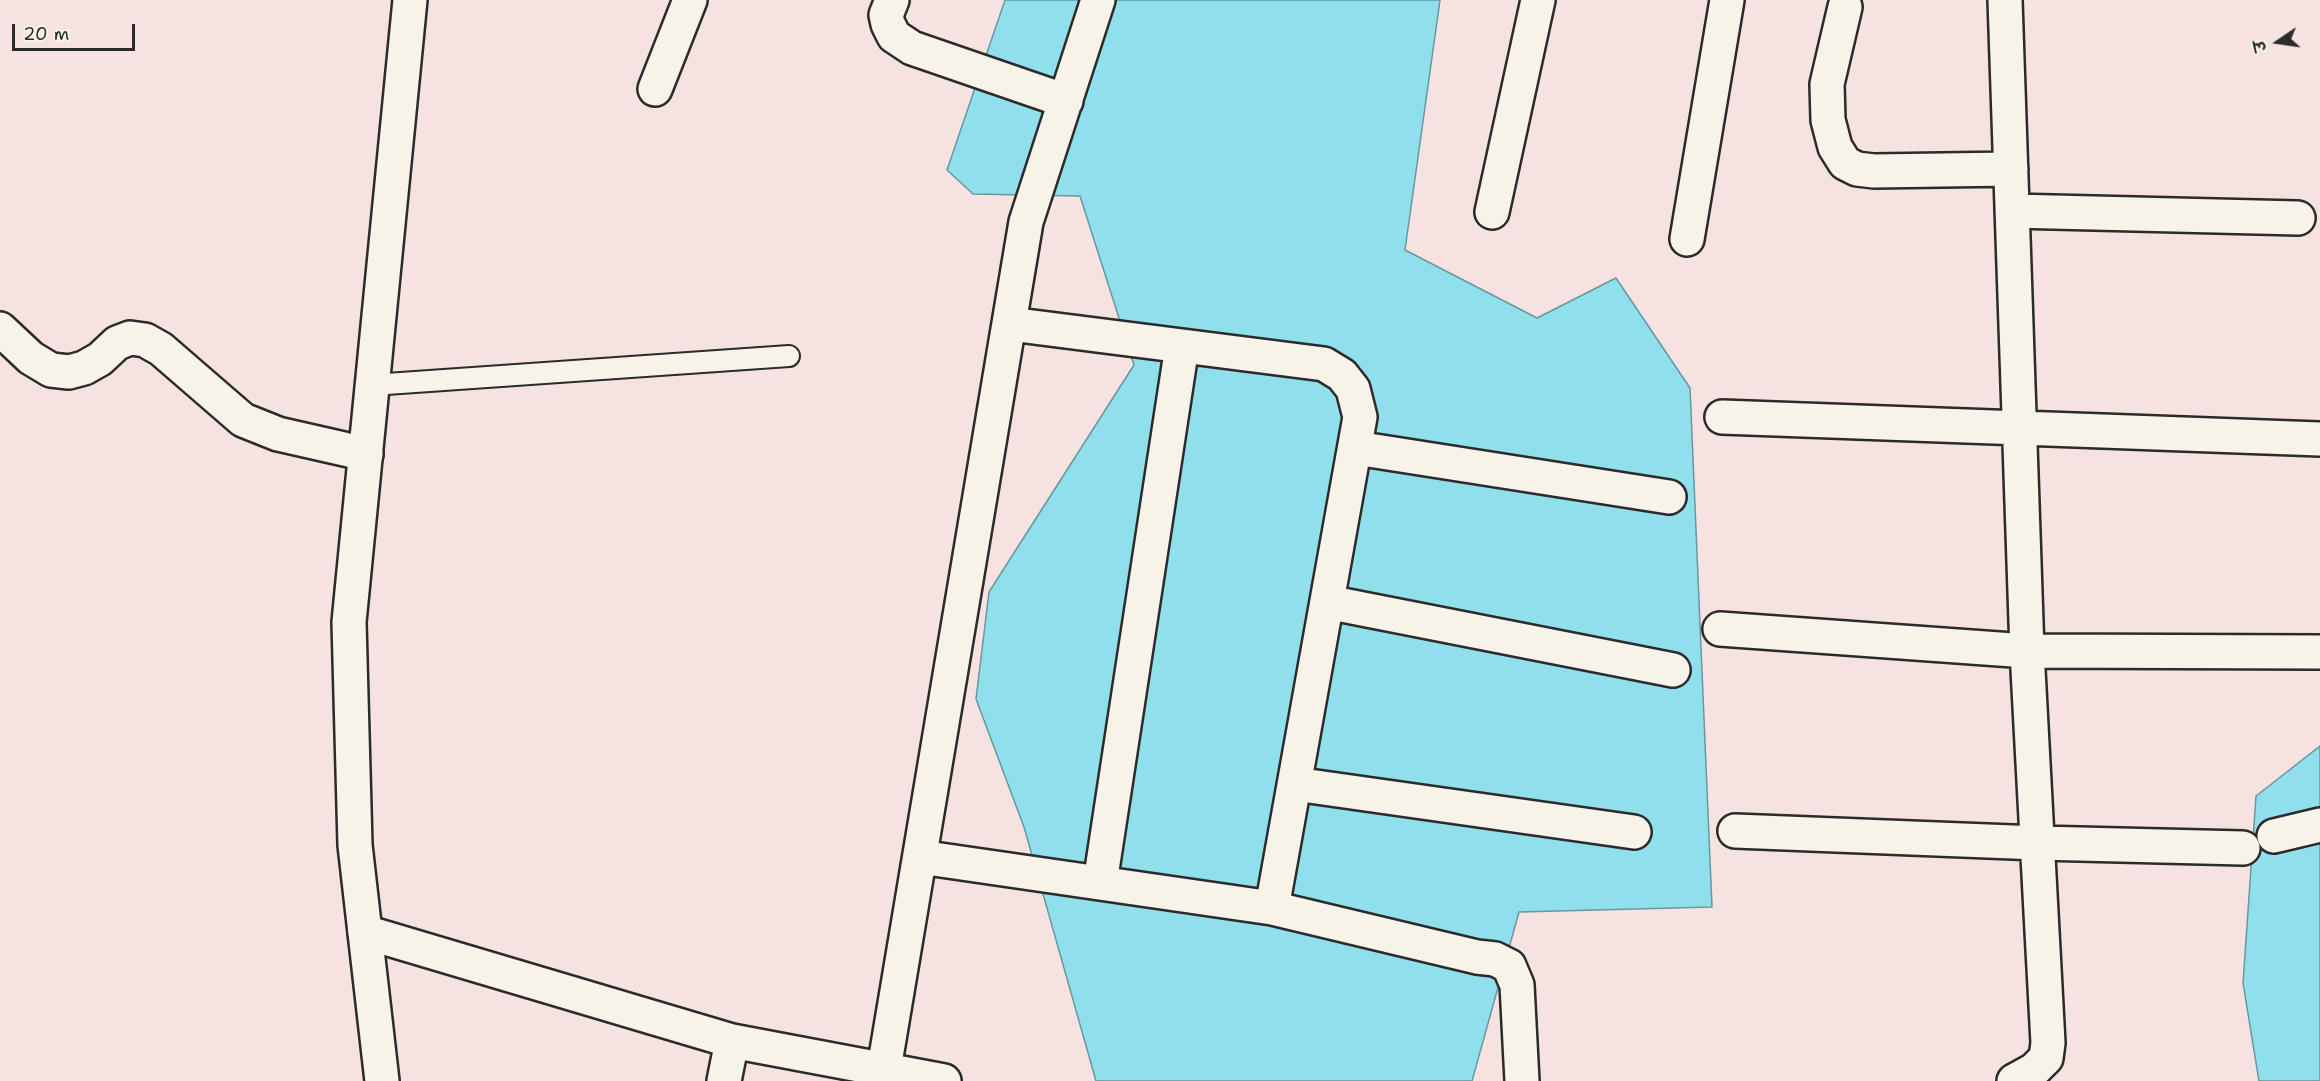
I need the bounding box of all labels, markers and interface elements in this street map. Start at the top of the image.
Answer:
scale bar [15,12,138,50]
north arrow [2248,12,2308,72]
text: 20 m [23,22,69,46]
text: उ [2249,39,2271,54]

